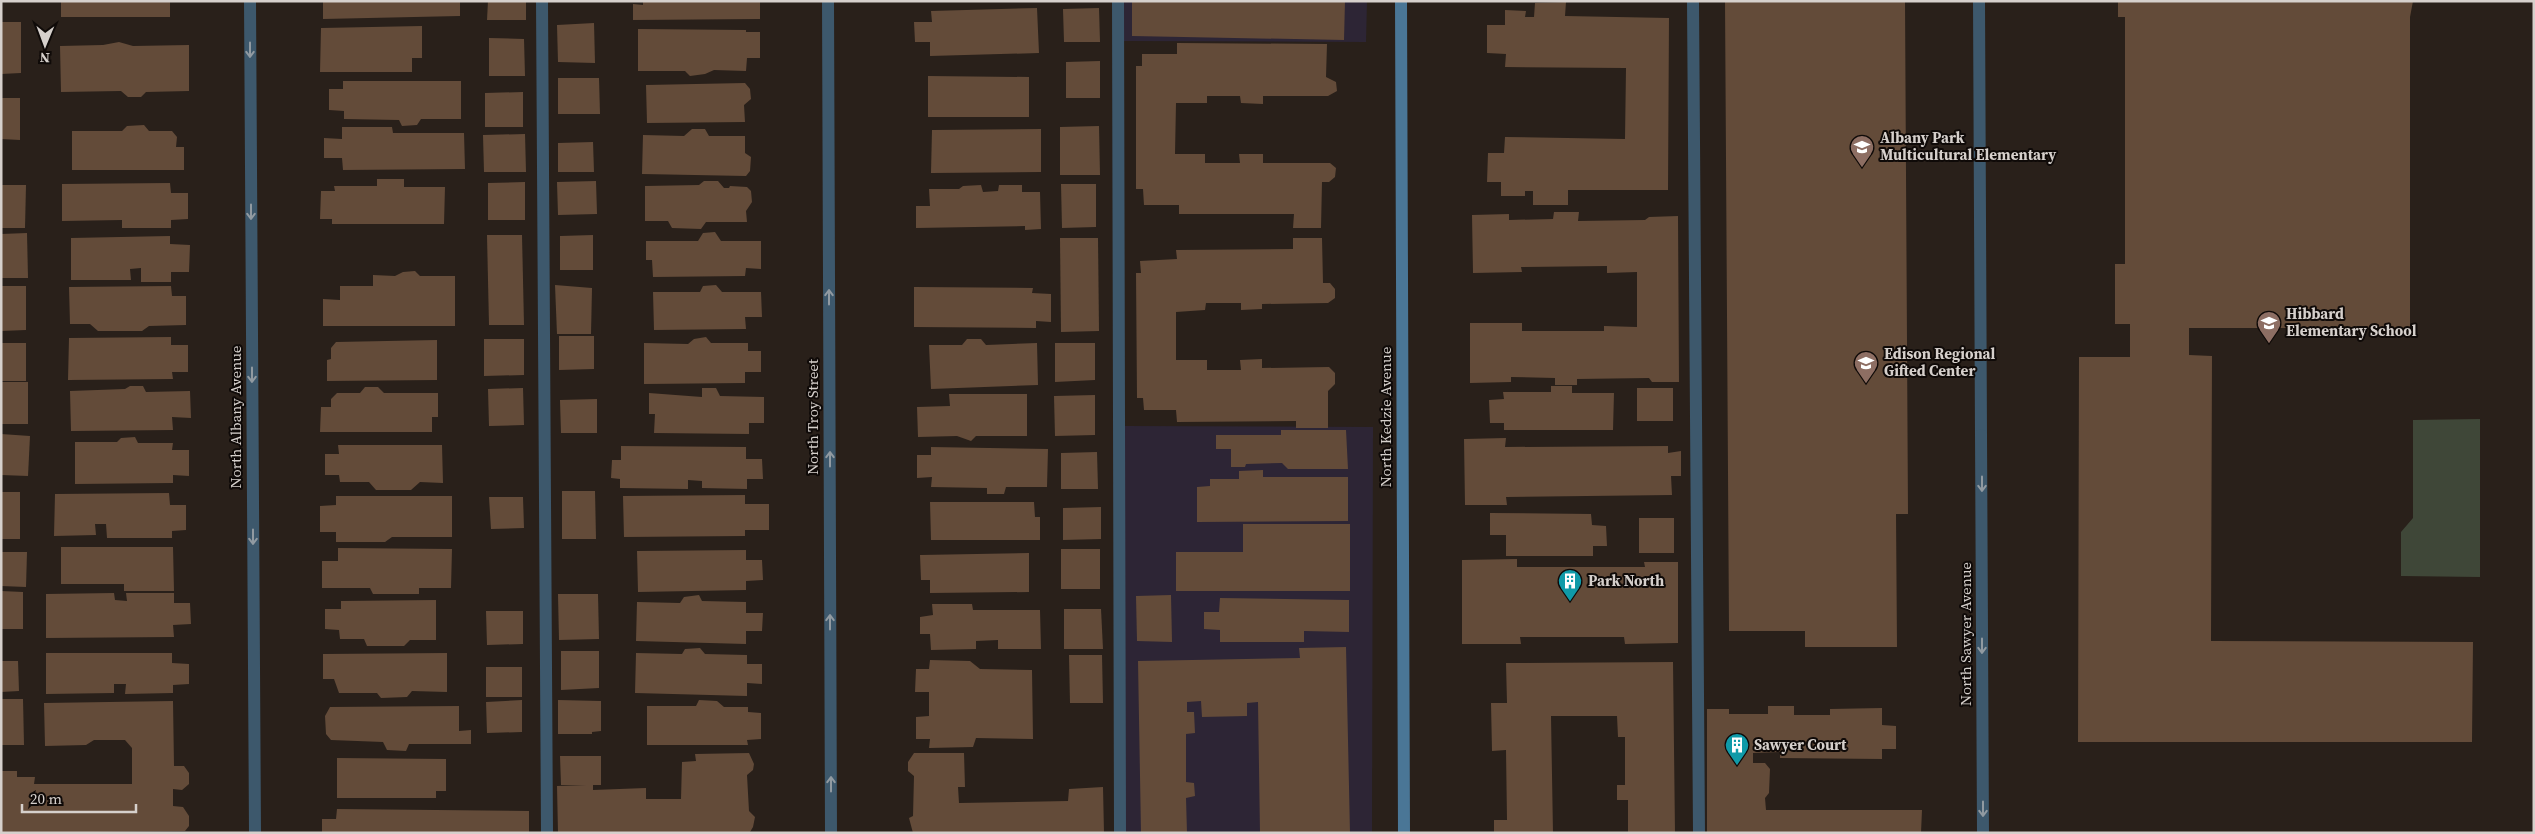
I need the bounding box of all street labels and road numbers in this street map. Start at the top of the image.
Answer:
street label: North Albany Avenue [225,345,246,488]
street label: North Kedzie Avenue [1375,346,1396,487]
street label: North Troy Street [802,359,823,475]
street label: North Sawyer Avenue [1955,562,1976,706]

